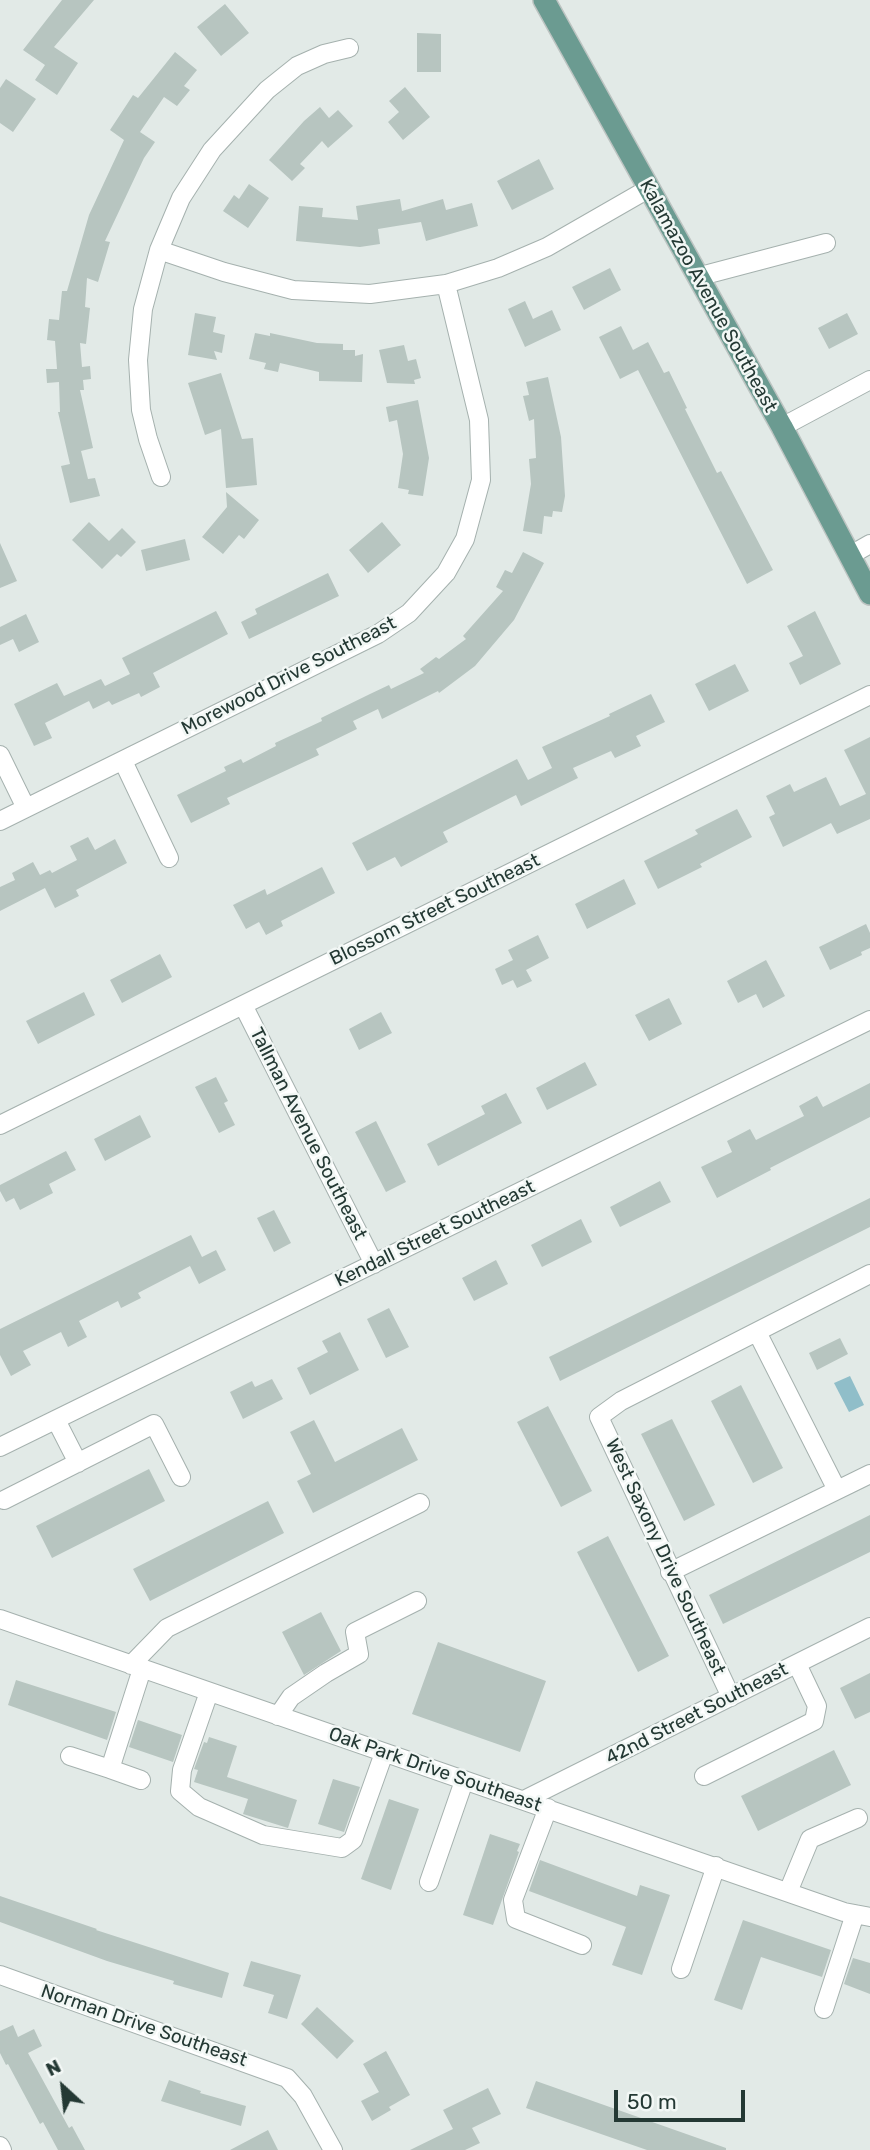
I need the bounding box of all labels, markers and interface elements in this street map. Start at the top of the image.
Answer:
street label: Kalamazoo Avenue Southeast [634,176,782,416]
street label: Morewood Drive Southeast [178,612,400,740]
street label: Blossom Street Southeast [326,849,544,971]
street label: Tallman Avenue Southeast [244,1024,372,1244]
street label: Kendall Street Southeast [331,1176,539,1292]
street label: West Saxony Drive Southeast [600,1435,730,1679]
street label: 42nd Street Southeast [602,1658,792,1770]
street label: Oak Park Drive Southeast [326,1723,544,1817]
street label: Norman Drive Southeast [38,1980,250,2072]
north arrow [28,2052,98,2122]
scale bar [618,2076,749,2120]
text: 50 m [627,2089,677,2114]

